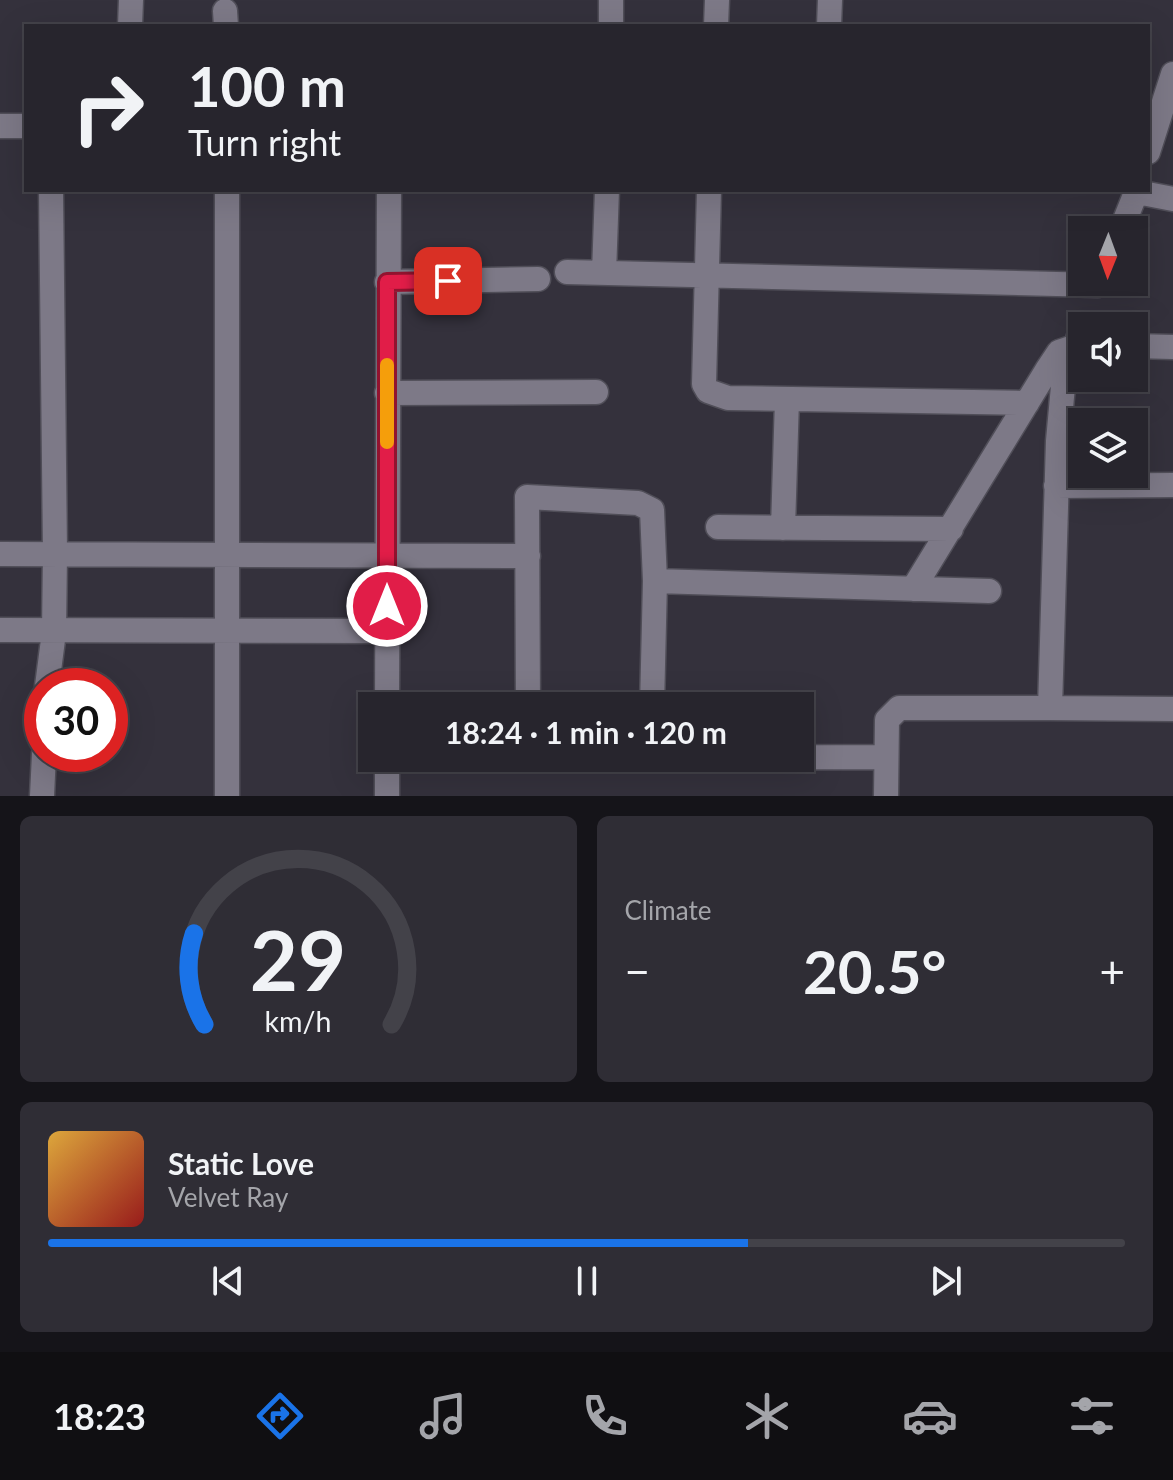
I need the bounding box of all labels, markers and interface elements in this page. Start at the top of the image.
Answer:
text: 100 m [188,52,346,119]
icon: right [56,56,160,160]
text: Turn right [188,120,341,164]
north arrow [1068,216,1148,296]
map controls [1068,216,1148,488]
pin [414,247,482,315]
icon: arrive [426,259,470,303]
button: sound [1068,312,1148,392]
button: layers [1068,408,1148,488]
position arrow [345,564,429,648]
speed limit sign: 30 [24,668,128,772]
text: 18:24 · 1 min · 120 m [445,714,727,750]
text: Climate [625,894,711,926]
text: 29 [250,909,347,1009]
text: 20.5° [803,935,947,1007]
text: − [625,945,650,997]
text: + [1099,945,1125,997]
text: km/h [265,1004,332,1038]
text: Static Love [168,1145,314,1181]
text: Velvet Ray [168,1181,288,1213]
icon: previous [206,1259,250,1303]
icon: pause [565,1259,609,1303]
icon: next [924,1259,968,1303]
icon: directions [252,1388,308,1444]
icon: music [415,1388,471,1444]
icon: phone [577,1388,633,1444]
icon: climate [739,1388,795,1444]
icon: car [902,1388,958,1444]
icon: filters [1064,1388,1120,1444]
text: 18:23 [53,1394,146,1438]

